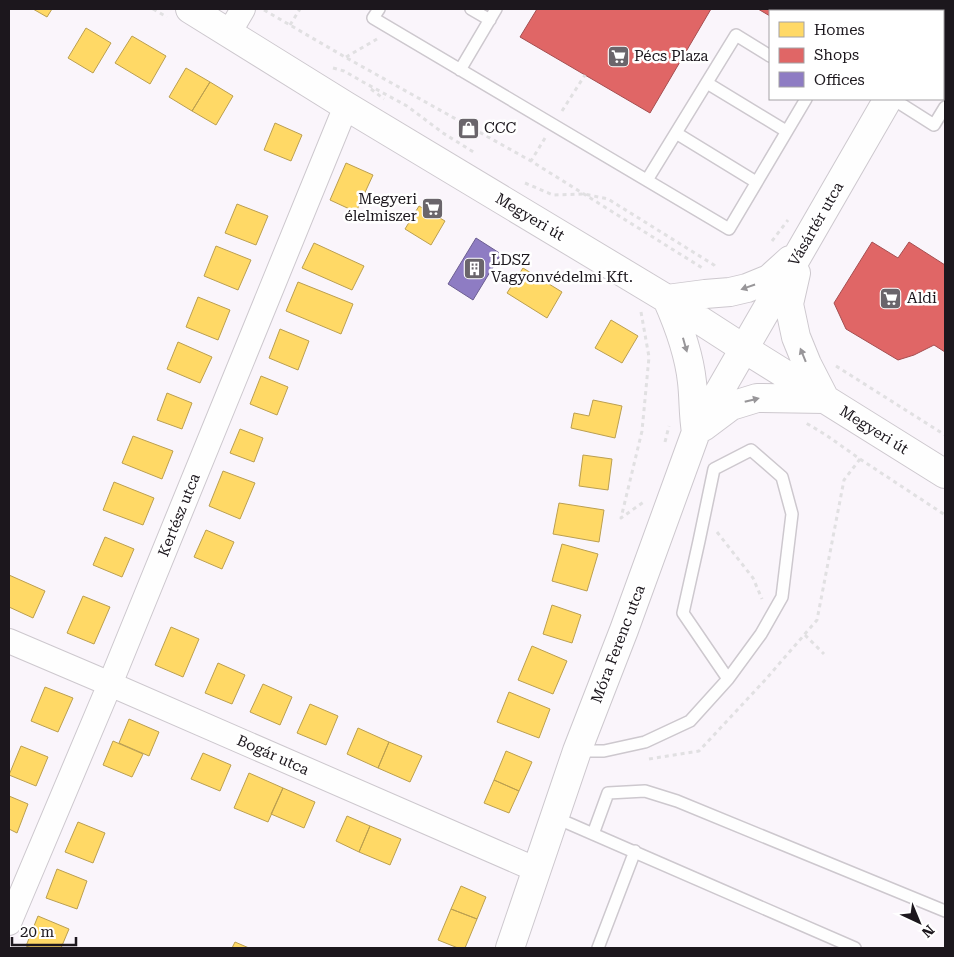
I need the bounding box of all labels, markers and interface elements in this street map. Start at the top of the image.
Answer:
legend [769,10,944,100]
text: Homes [814,21,865,39]
supermarket icon: Pécs Plaza [606,44,630,68]
text: Shops [814,46,859,64]
place label: Pécs Plaza [634,47,709,65]
text: Offices [814,71,865,89]
shop icon: CCC [456,116,480,140]
place label: CCC [484,119,517,137]
street label: Vásártér utca [785,179,847,269]
street label: Megyeri út [492,189,568,245]
place label: Megyeri élelmiszer [345,190,417,225]
supermarket icon: Megyeri élelmiszer [421,196,445,220]
place label: LDSZ Vagyonvédelmi Kft. [491,251,633,286]
building icon: LDSZ Vagyonvédelmi Kft. [463,257,487,281]
one-way arrow [741,284,756,291]
supermarket icon: Aldi [879,286,903,310]
place label: Aldi [907,289,937,307]
one-way arrow [681,338,689,353]
one-way arrow [799,348,807,362]
one-way arrow [745,396,760,404]
street label: Megyeri út [836,402,912,458]
street label: Kertész utca [154,471,204,559]
street label: Móra Ferenc utca [587,582,649,706]
street label: Bogár utca [234,731,312,779]
north arrow [894,897,944,947]
scale bar [12,914,76,946]
text: N [918,922,937,941]
text: 20 m [20,923,55,941]

